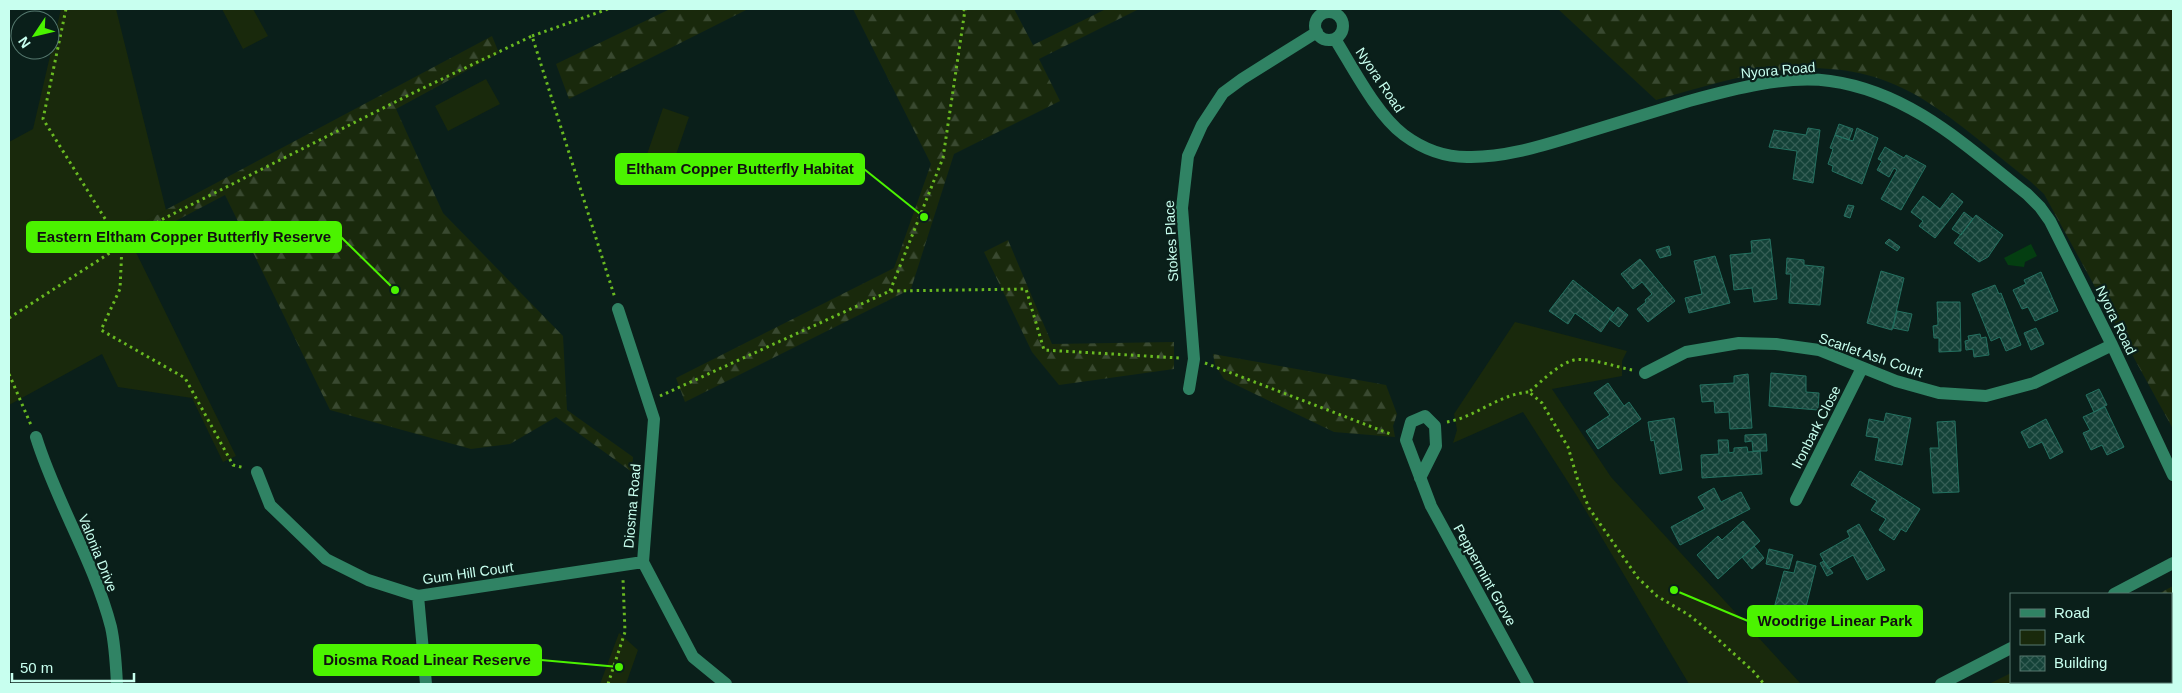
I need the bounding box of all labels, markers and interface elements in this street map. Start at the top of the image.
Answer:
north arrow [10,10,60,60]
text: N [15,34,34,51]
street label: Nyora Road [1352,45,1408,115]
street label: Nyora Road [1740,59,1816,81]
callout: Eltham Copper Butterfly Habitat [616,154,864,184]
text: Eltham Copper Butterfly Habitat [626,160,854,177]
street label: Stokes Place [1161,200,1181,282]
callout: Eastern Eltham Copper Butterfly Reserve [27,222,341,252]
text: Eastern Eltham Copper Butterfly Reserve [37,228,331,245]
street label: Nyora Road [2092,283,2140,357]
street label: Scarlet Ash Court [1817,330,1925,380]
street label: Ironbark Close [1788,383,1844,471]
street label: Diosma Road [620,463,644,549]
street label: Valonia Drive [75,512,121,594]
street label: Peppermint Grove [1450,521,1520,629]
street label: Gum Hill Court [421,559,515,587]
legend [2010,593,2172,683]
text: Road [2054,604,2090,621]
callout: Woodrige Linear Park [1748,606,1922,636]
text: Woodrige Linear Park [1758,612,1913,629]
text: Park [2054,629,2085,646]
callout: Diosma Road Linear Reserve [314,645,541,675]
scale bar [12,650,135,682]
text: Diosma Road Linear Reserve [323,651,531,668]
text: Building [2054,654,2107,671]
text: 50 m [20,659,53,676]

